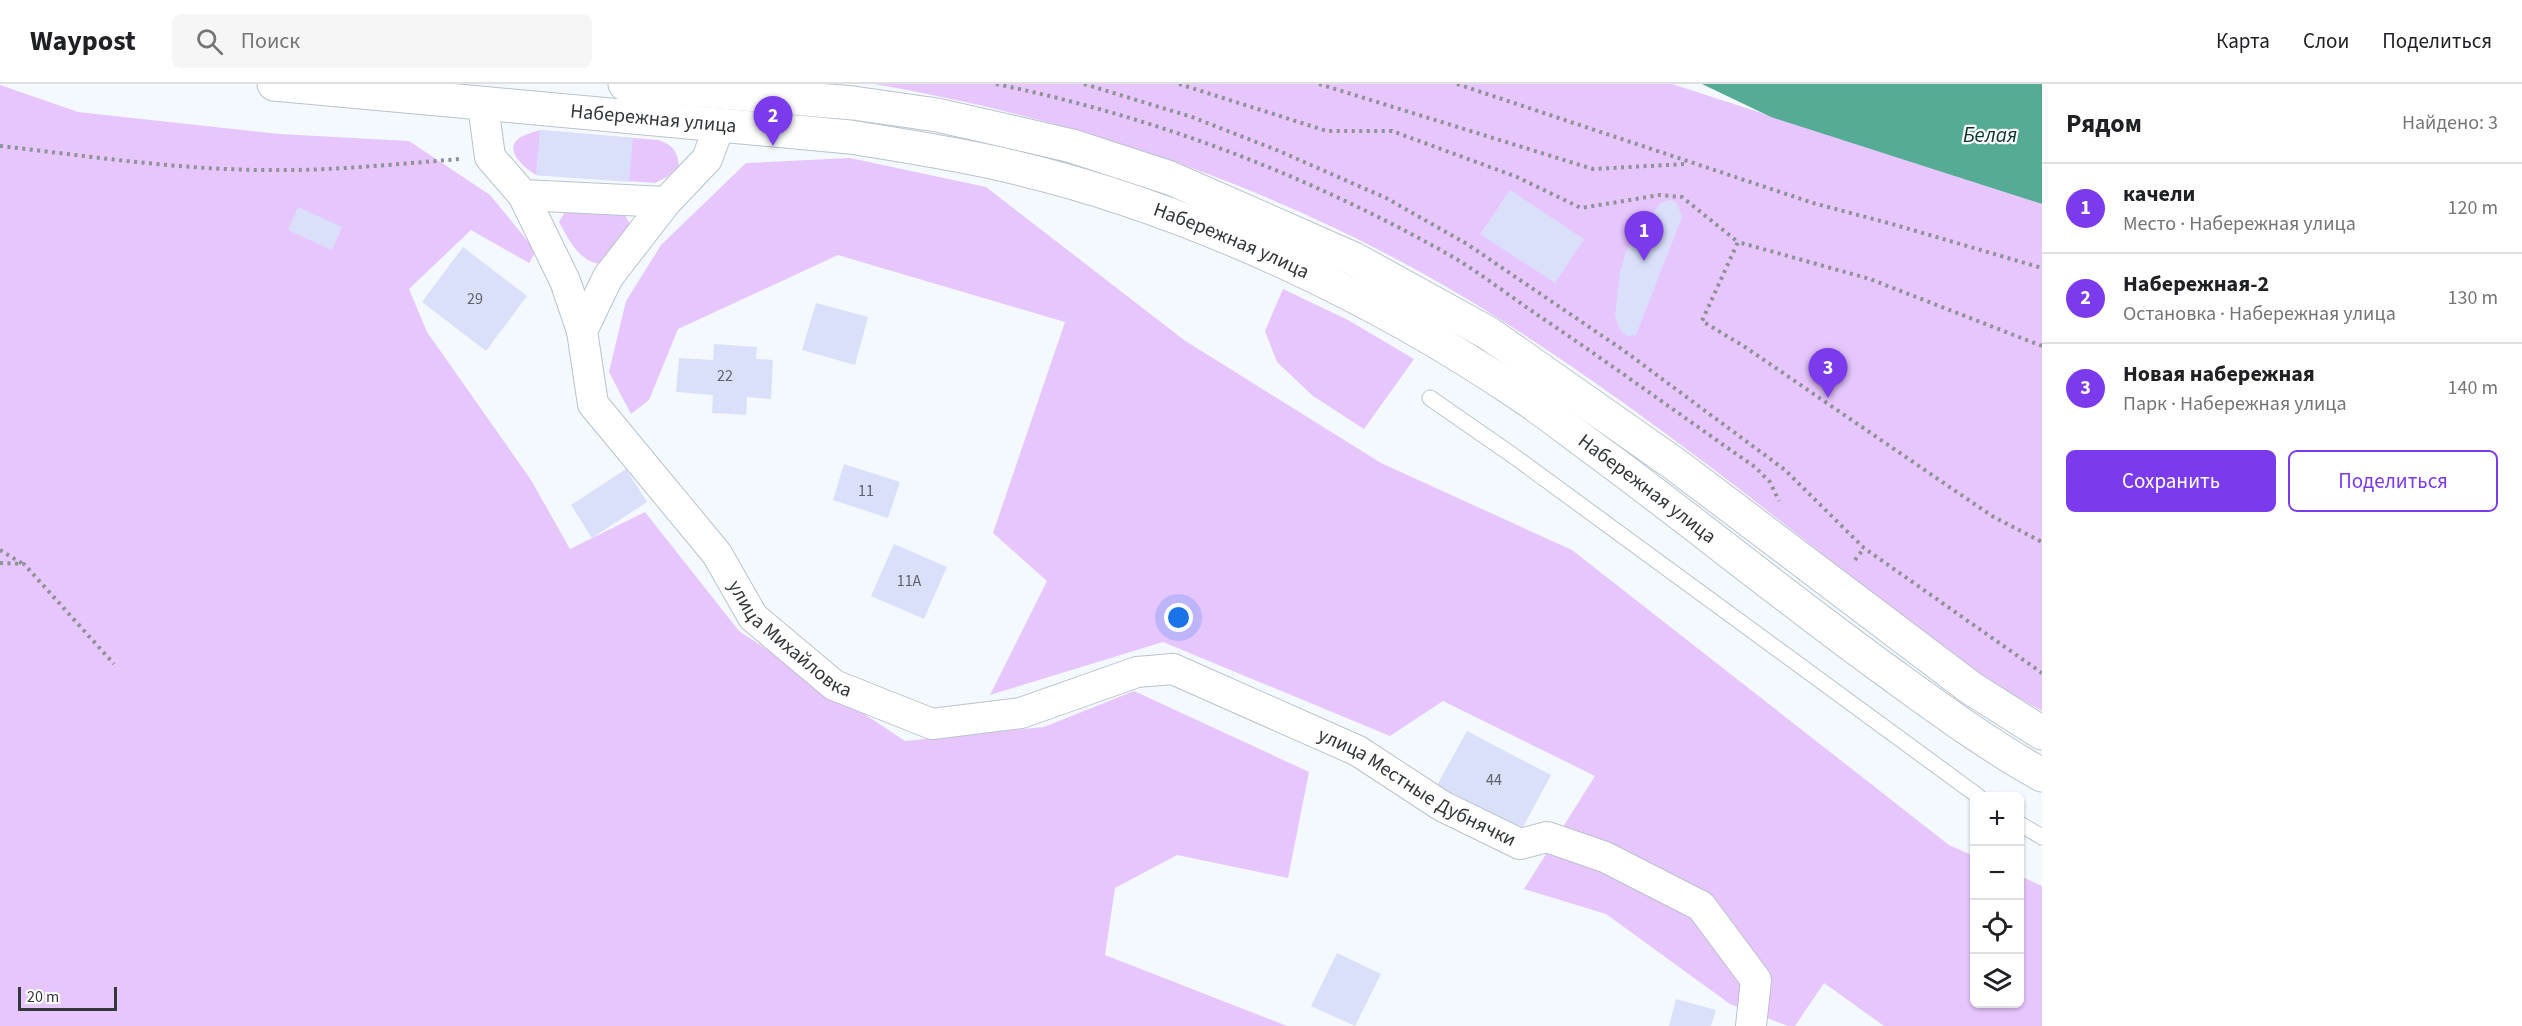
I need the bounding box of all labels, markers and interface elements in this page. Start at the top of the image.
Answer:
search box [172,14,592,68]
text: Waypost [30,21,136,61]
icon: search [193,25,226,58]
text: Поиск [241,25,300,57]
text: Карта [2216,26,2270,56]
text: Слои [2303,26,2349,56]
text: Поделиться [2382,26,2492,56]
street label: Набережная улица [569,97,738,140]
pin: 2 [754,97,792,146]
text: Рядом [2066,105,2142,142]
text: Найдено: 3 [2402,109,2498,137]
water label: Белая [1963,120,2017,150]
text: качели [2123,178,2195,210]
text: 1 [2080,194,2091,222]
text: 120 m [2448,194,2498,222]
street label: Набережная улица [1149,196,1314,286]
text: Место · Набережная улица [2123,210,2356,238]
pin: 1 [1624,212,1664,261]
text: Набережная-2 [2123,268,2269,300]
text: 2 [2080,284,2091,312]
text: 130 m [2448,284,2498,312]
house number: 29 [467,288,483,310]
text: Остановка · Набережная улица [2123,300,2396,328]
pin: 3 [1808,348,1848,398]
text: Новая набережная [2123,358,2315,390]
house number: 22 [717,365,733,387]
text: 3 [2080,374,2091,402]
text: 140 m [2448,374,2498,402]
text: Парк · Набережная улица [2123,390,2347,418]
street label: Набережная улица [1572,427,1722,550]
button: Сохранить [2066,450,2276,512]
button: Поделиться [2288,450,2498,512]
house number: 11 [858,480,874,502]
house number: 11А [897,570,922,592]
street label: улица Михайловка [721,575,856,705]
your location [1164,603,1193,632]
street label: улица Местные Дубнячки [1313,721,1521,854]
house number: 44 [1486,769,1502,791]
map controls [1970,792,2024,1008]
button: + [1970,792,2024,846]
button: − [1970,846,2024,900]
button: locate [1970,900,2024,954]
button: layers [1970,954,2024,1008]
scale bar [18,984,117,1012]
text: 20 m [27,986,59,1008]

